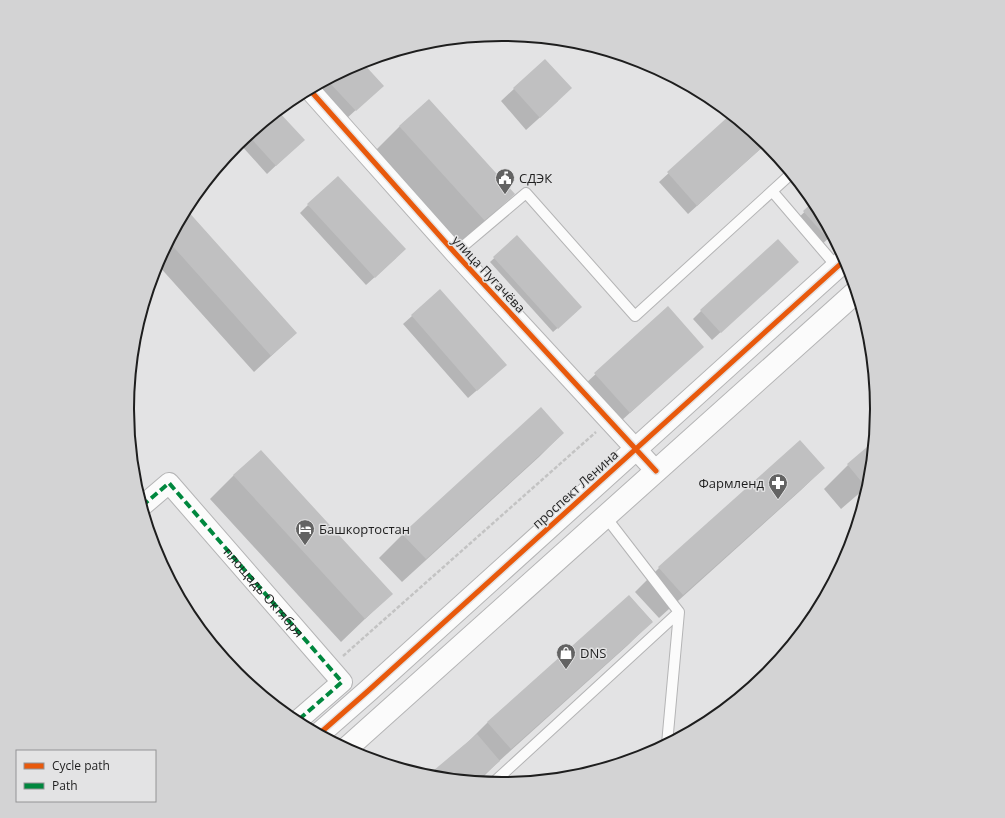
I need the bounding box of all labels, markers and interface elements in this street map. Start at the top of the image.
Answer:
public building icon: СДЭК [494,167,516,195]
place label: СДЭК [519,169,552,187]
street label: улица Пугачёва [448,231,530,317]
street label: проспект Ленина [528,445,622,533]
pharmacy icon: Фармленд [767,472,789,500]
place label: Фармленд [698,474,765,492]
hotel icon: Башкортостан [294,518,316,546]
place label: Башкортостан [319,520,410,538]
street label: площадь Октября [220,543,308,641]
shop icon: DNS [555,642,577,670]
place label: DNS [580,644,606,662]
legend [16,750,156,802]
text: Cycle path [52,757,110,774]
text: Path [52,777,78,794]

